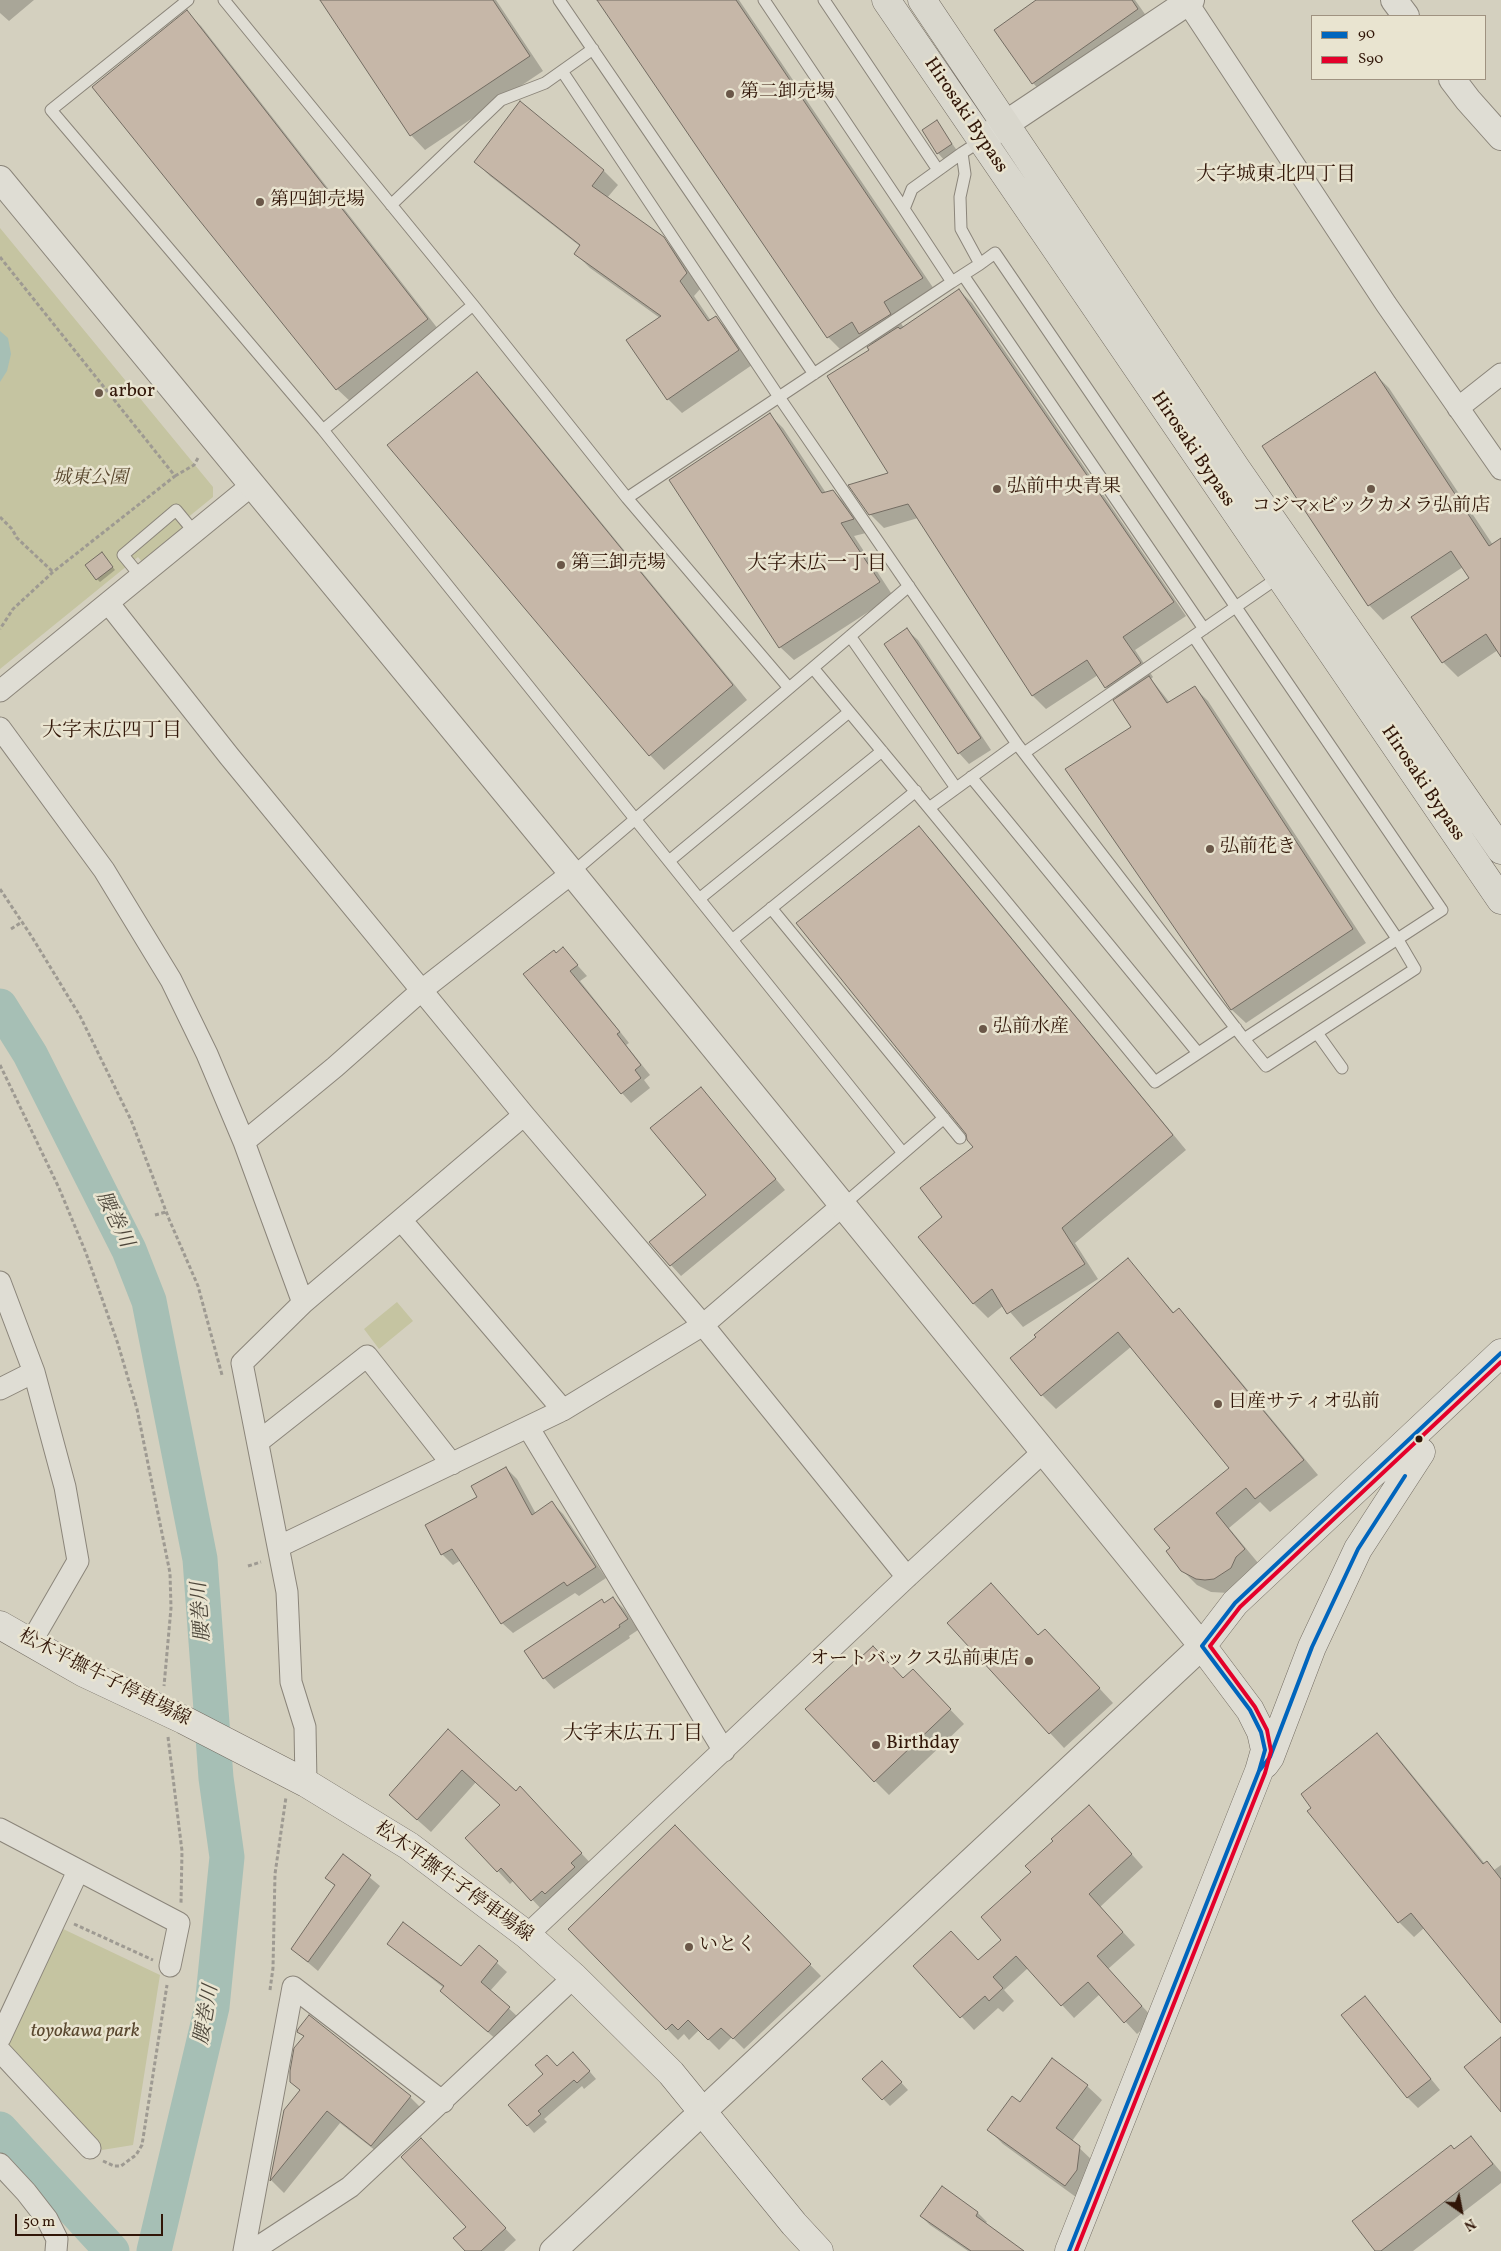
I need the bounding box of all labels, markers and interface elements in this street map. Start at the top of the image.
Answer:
legend [1311,15,1486,80]
text: 90 [1358,24,1375,45]
text: S90 [1358,49,1383,70]
street label: Hirosaki Bypass [918,54,1012,178]
place label: 第二卸売場 [740,83,835,105]
marker: 第二卸売場 [724,88,736,100]
district label: 大字城東北四丁目 [1196,164,1356,188]
place label: 第四卸売場 [270,191,365,213]
marker: 第四卸売場 [254,196,266,208]
place label: arbor [109,382,155,404]
marker: arbor [93,387,105,399]
street label: Hirosaki Bypass [1145,388,1239,512]
park label: 城東公園 [52,469,128,491]
place label: 弘前中央青果 [1007,478,1121,500]
marker: 弘前中央青果 [991,483,1003,495]
marker: コジマ×ビックカメラ弘前店 [1365,483,1377,495]
place label: コジマ×ビックカメラ弘前店 [1252,497,1490,519]
district label: 大字末広一丁目 [747,553,887,577]
place label: 第三卸売場 [571,554,666,576]
marker: 第三卸売場 [555,559,567,571]
district label: 大字末広四丁目 [42,720,182,744]
street label: Hirosaki Bypass [1375,722,1469,846]
place label: 弘前花き [1220,838,1296,860]
marker: 弘前花き [1204,843,1216,855]
place label: 弘前水産 [993,1018,1069,1040]
marker: 弘前水産 [977,1023,989,1035]
water label: 腰巻川 [89,1188,137,1252]
place label: 日産サティオ弘前 [1228,1393,1380,1415]
marker: 日産サティオ弘前 [1212,1398,1224,1410]
unlabelled marker [1414,1434,1424,1444]
water label: 腰巻川 [189,1581,217,1643]
street label: 松木平撫牛子停車場線 [14,1626,194,1732]
place label: オートバックス弘前東店 [810,1650,1019,1672]
marker: オートバックス弘前東店 [1023,1655,1035,1667]
district label: 大字末広五丁目 [563,1723,703,1747]
place label: Birthday [886,1734,959,1756]
marker: Birthday [870,1739,882,1751]
street label: 松木平撫牛子停車場線 [369,1818,537,1948]
place label: いとく [699,1936,756,1958]
marker: いとく [683,1941,695,1953]
water label: 腰巻川 [191,1983,225,2047]
park label: toyokawa park [30,2022,140,2044]
north arrow [1436,2186,1486,2236]
scale bar [18,2204,165,2236]
text: 50 m [23,2212,55,2233]
text: N [1460,2213,1479,2235]

